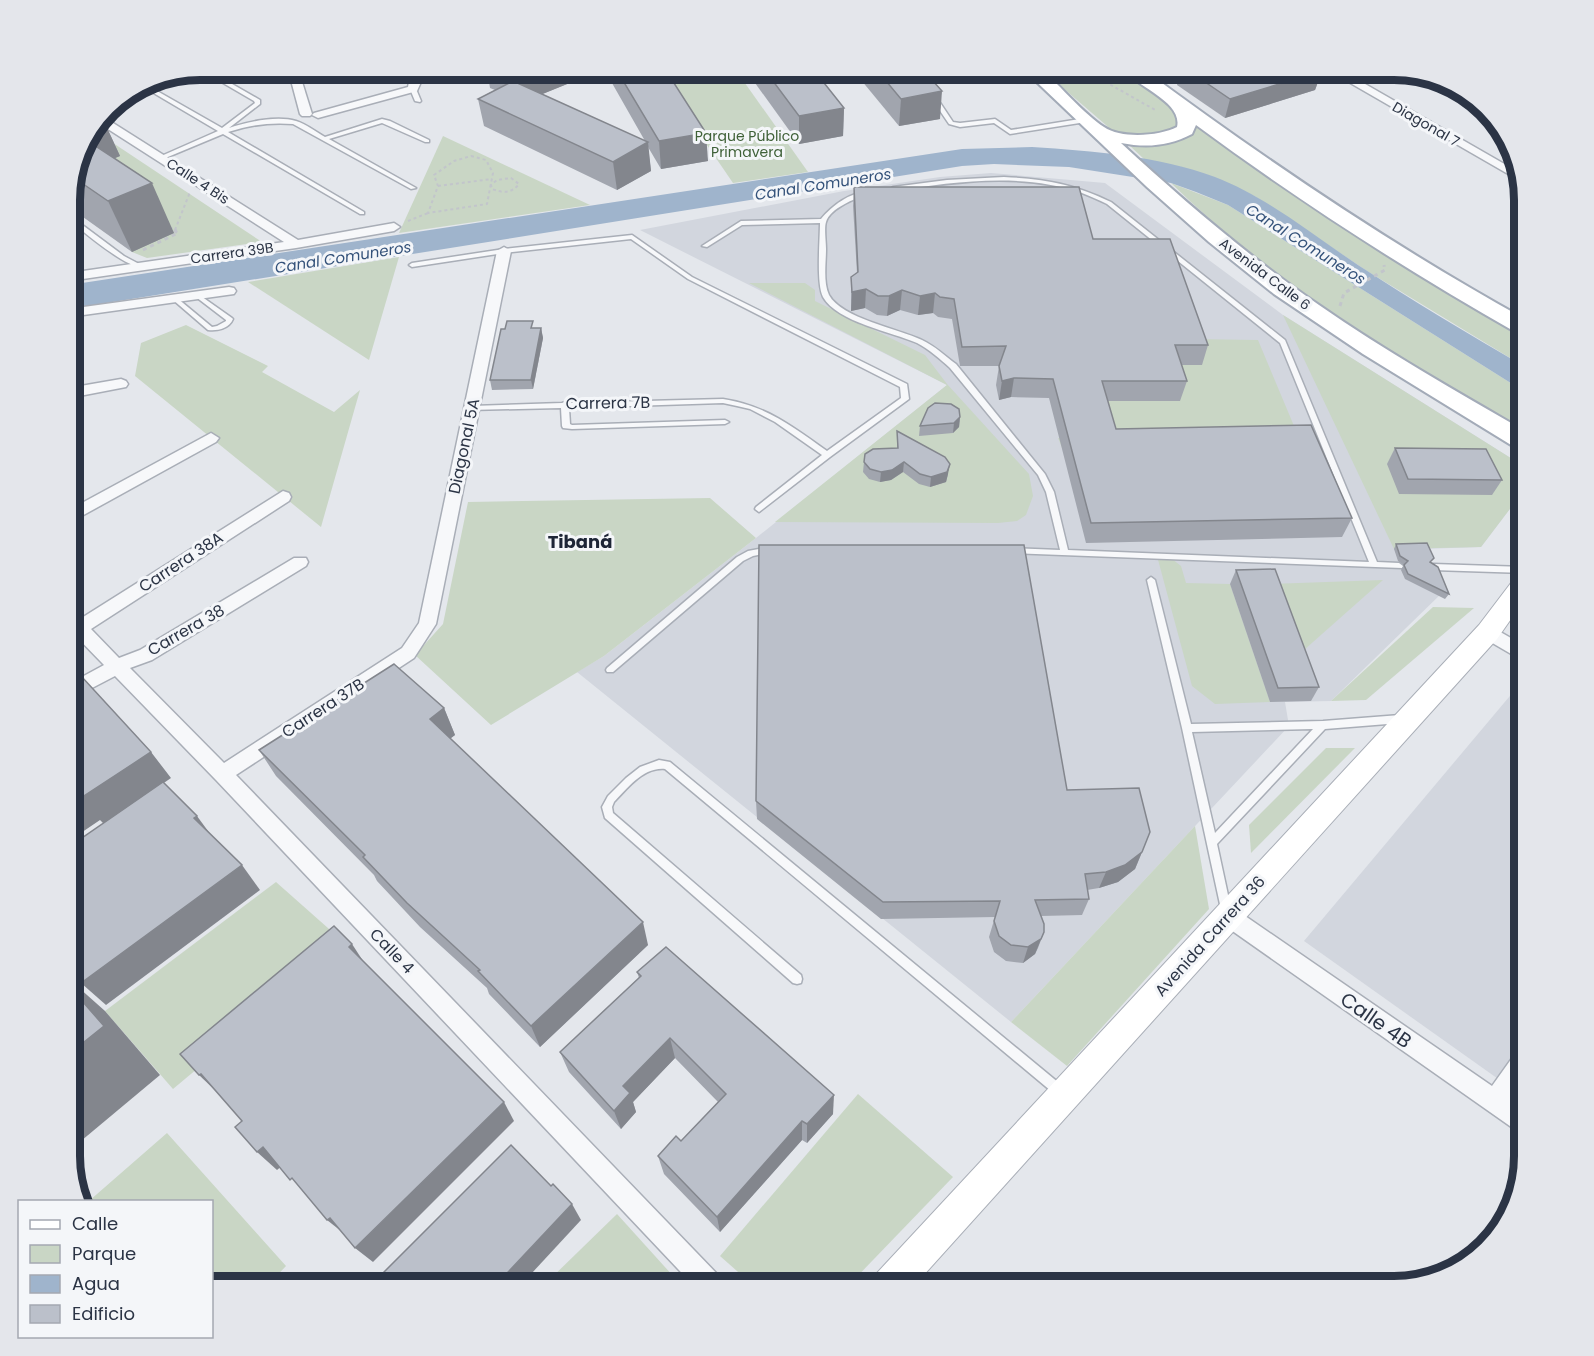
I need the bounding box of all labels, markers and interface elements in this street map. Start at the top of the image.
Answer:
street label: Diagonal 7 [1389,97,1464,151]
park label: Parque Público Primavera [695,126,799,162]
street label: Calle 4 Bis [163,153,233,209]
water label: Canal Comuneros [753,163,893,205]
water label: Canal Comuneros [1242,199,1370,289]
street label: Avenida Calle 6 [1215,233,1315,315]
water label: Canal Comuneros [273,236,413,278]
street label: Carrera 39B [189,237,275,269]
street label: Carrera 7B [565,391,651,415]
street label: Diagonal 5A [443,396,485,496]
street label: Carrera 38A [134,526,228,598]
district label: Tibaná [548,529,612,554]
street label: Carrera 38 [143,599,229,661]
street label: Carrera 37B [277,673,369,743]
street label: Avenida Carrera 36 [1149,871,1271,1001]
street label: Calle 4 [365,923,419,979]
street label: Calle 4B [1335,985,1417,1055]
legend [18,1200,213,1338]
text: Calle [72,1211,118,1236]
text: Parque [72,1241,136,1266]
text: Agua [72,1271,120,1296]
text: Edificio [72,1301,135,1326]

